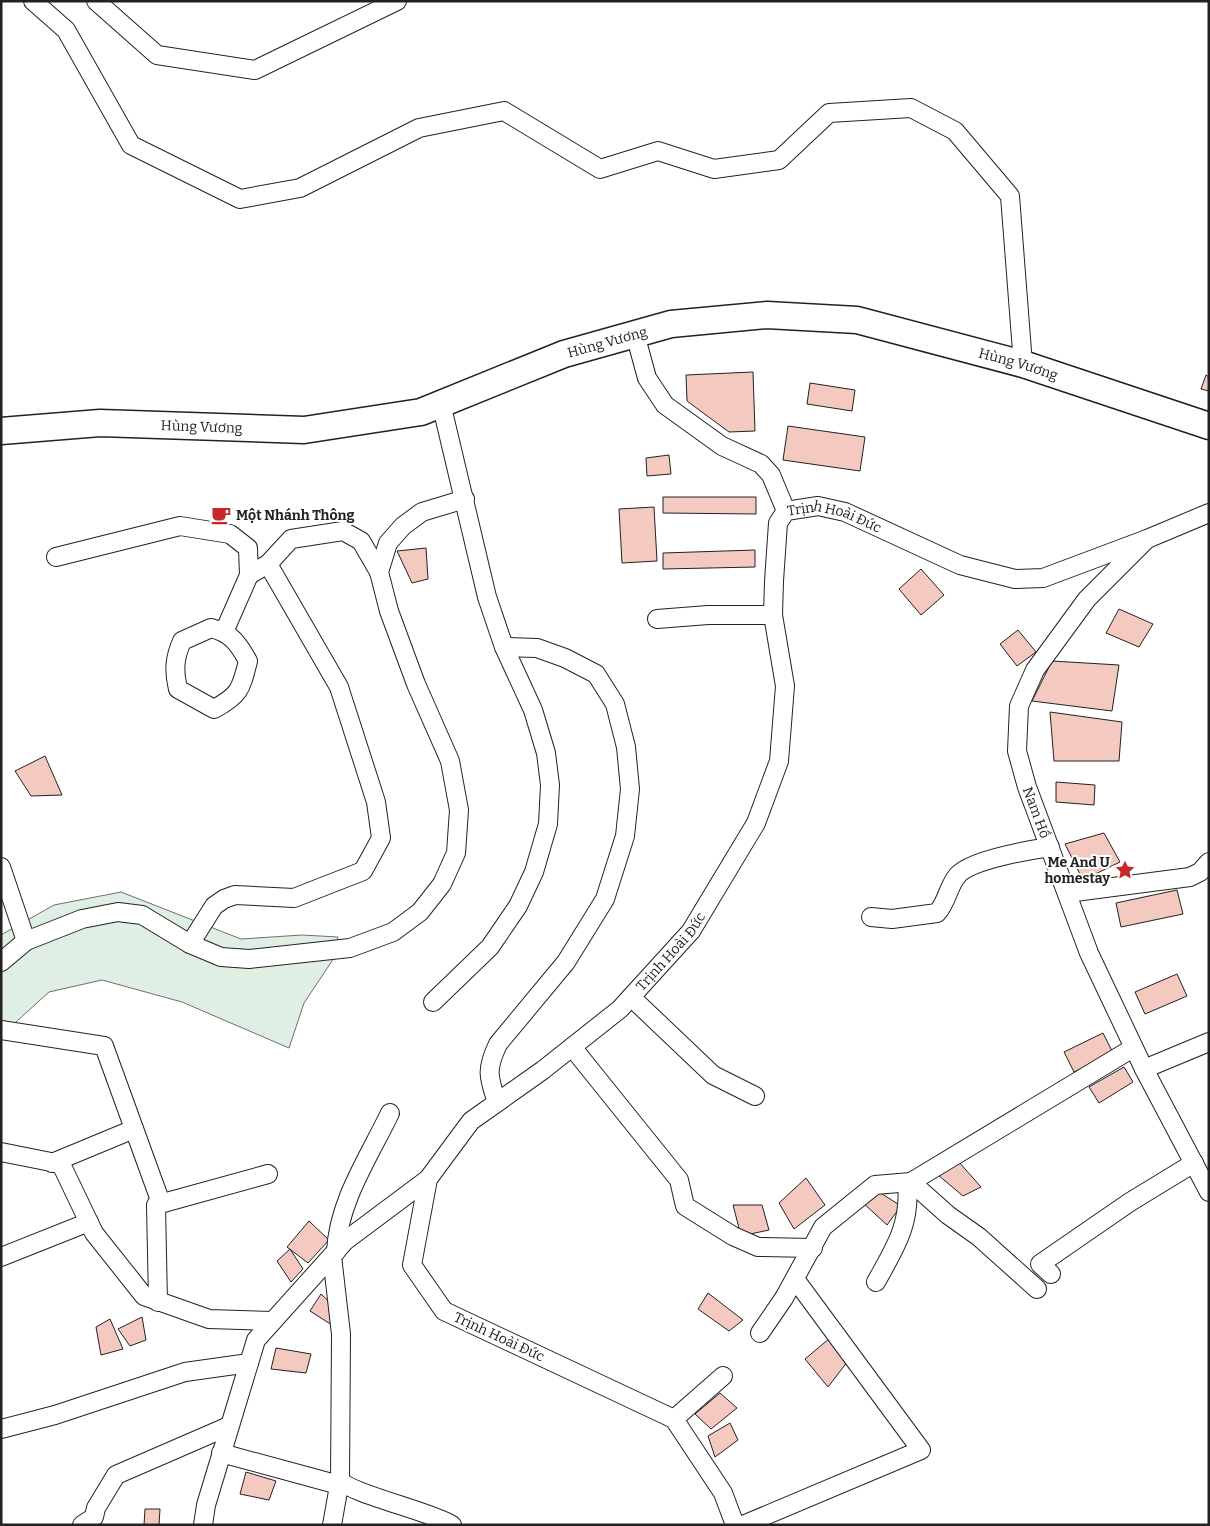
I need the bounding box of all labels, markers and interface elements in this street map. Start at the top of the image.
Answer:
street label: Hùng Vương [565,323,649,361]
street label: Hùng Vương [977,344,1060,384]
street label: Hùng Vương [160,417,243,436]
street label: Trịnh Hoài Đức [786,497,884,536]
cafe icon: Một Nhánh Thông [210,504,232,526]
place label: Một Nhánh Thông [236,507,355,524]
street label: Nam Hồ [1019,784,1055,841]
place label: Me And U homestay [1045,854,1111,887]
place icon: Me And U homestay [1114,859,1136,881]
street label: Trịnh Hoài Đức [632,909,709,994]
street label: Trịnh Hoài Đức [451,1309,547,1365]

